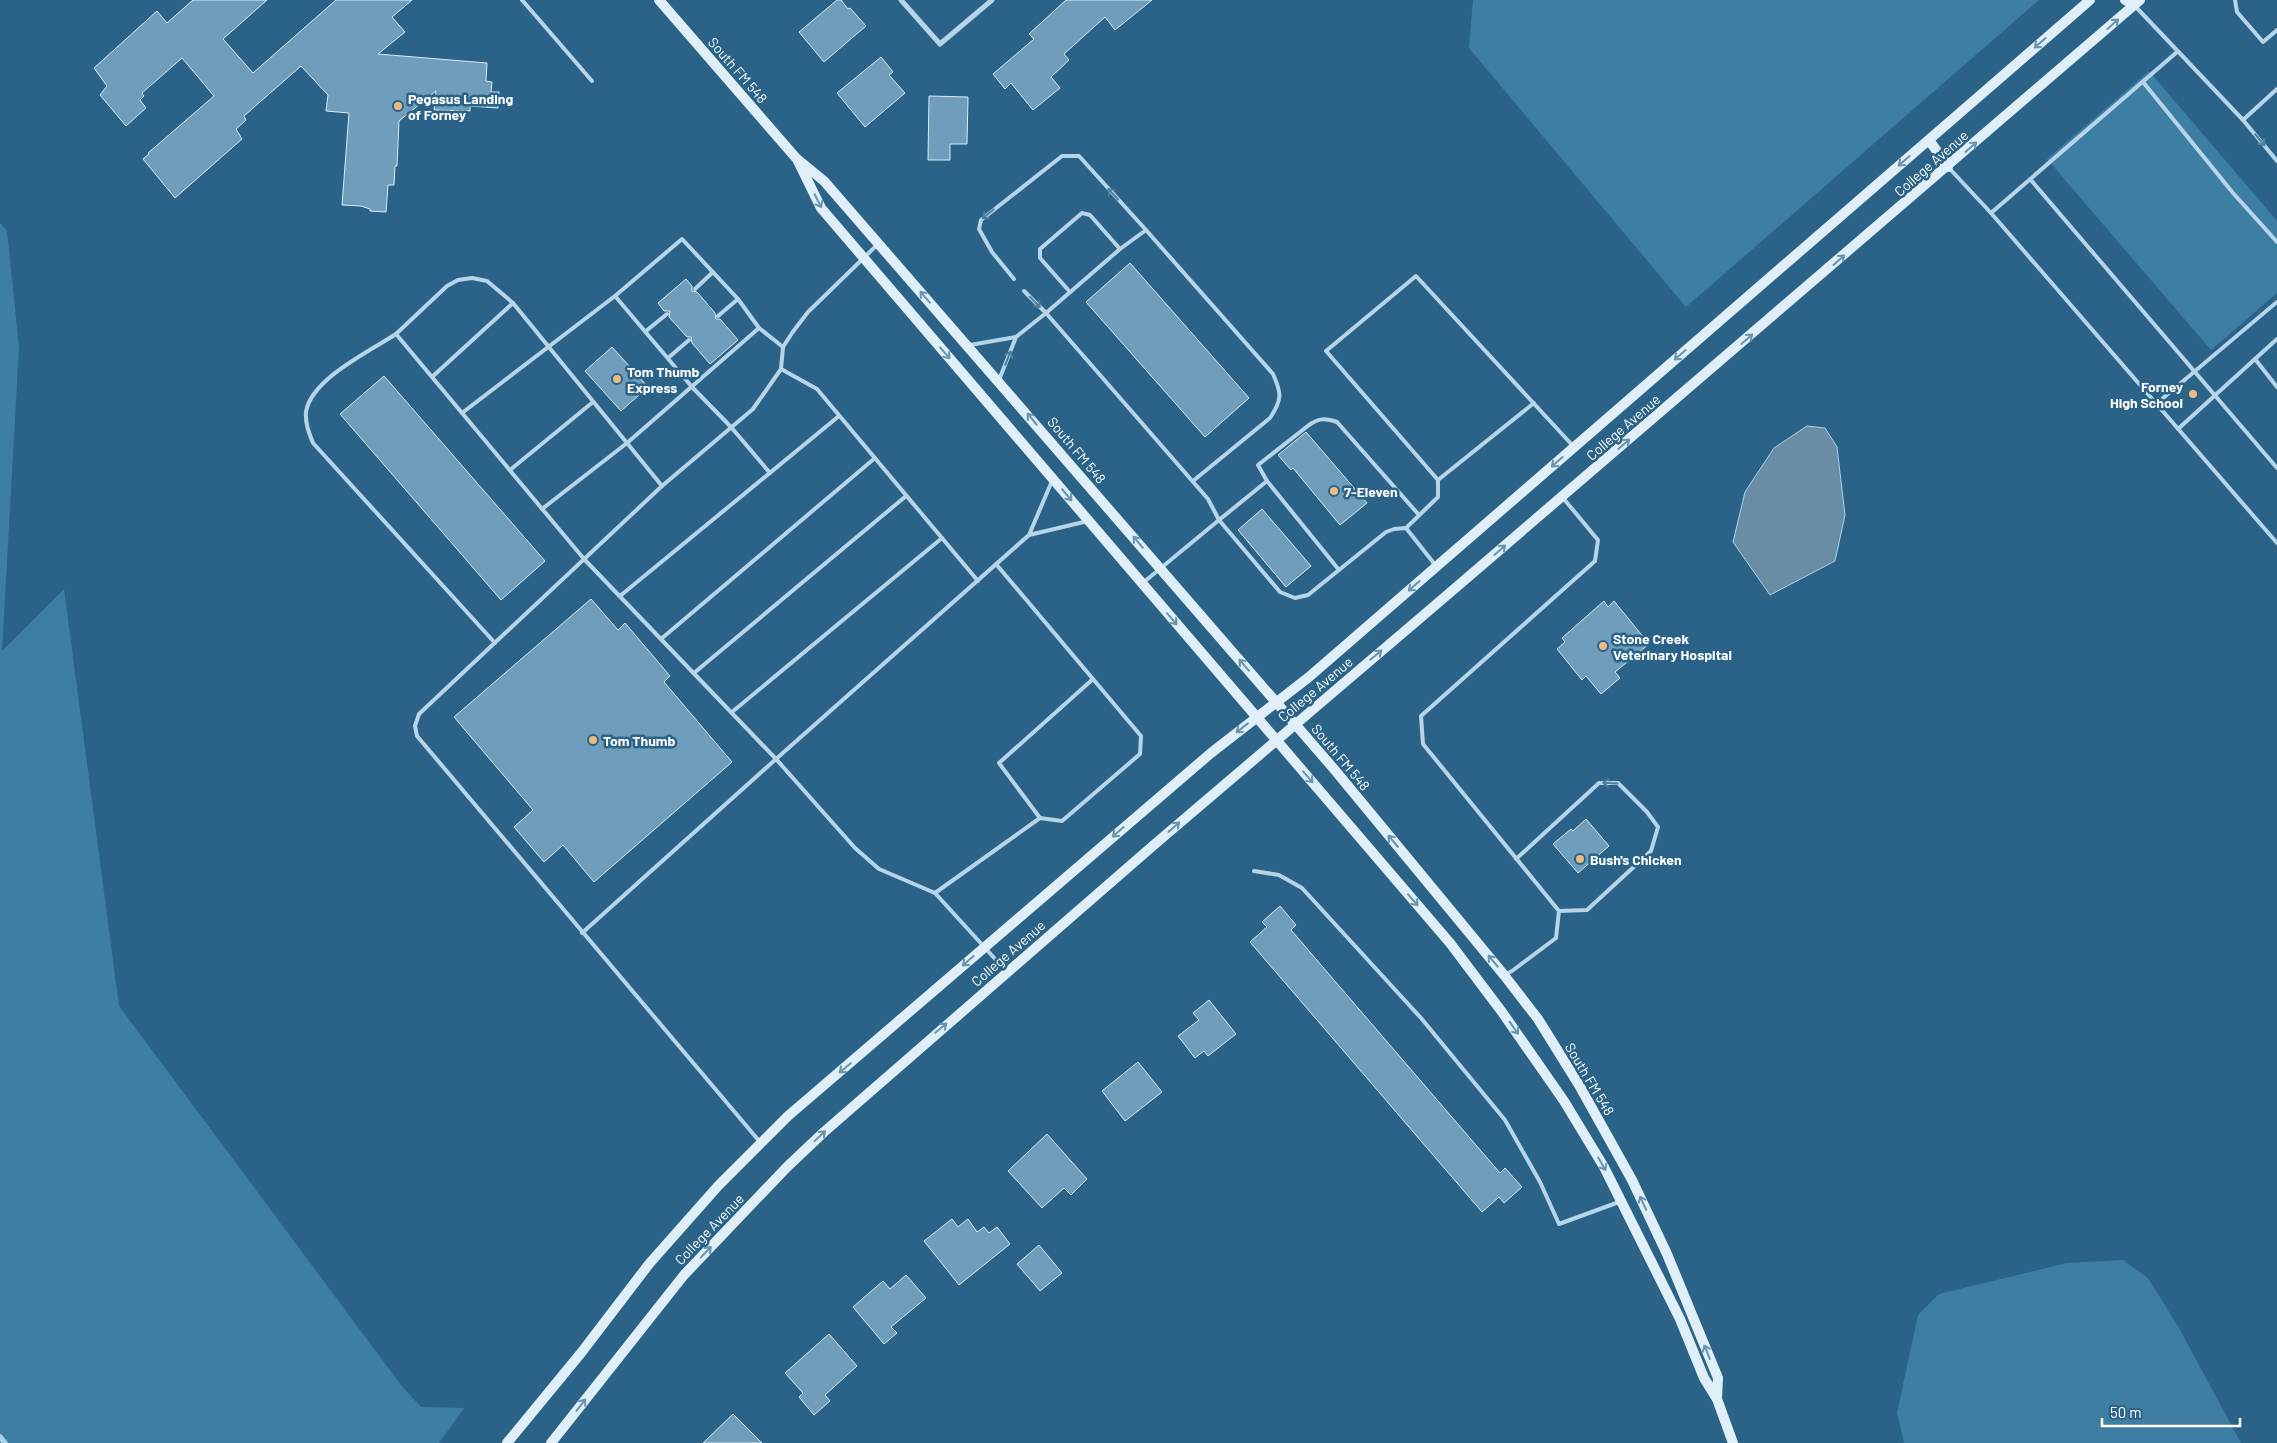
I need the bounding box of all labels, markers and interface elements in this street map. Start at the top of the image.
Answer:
one-way arrow [2107,18,2120,30]
street label: South FM 548 [705,34,771,106]
one-way arrow [2034,38,2047,49]
place label: Pegasus Landing of Forney [408,90,513,123]
marker: Pegasus Landing of Forney [392,100,404,112]
street label: College Avenue [1891,126,1971,200]
one-way arrow [2254,133,2265,146]
one-way arrow [1964,141,1977,152]
one-way arrow [1898,156,1911,167]
one-way arrow [1108,187,1119,200]
one-way arrow [813,194,823,209]
one-way arrow [982,209,995,220]
one-way arrow [1832,254,1845,266]
one-way arrow [919,290,931,303]
one-way arrow [1029,296,1041,309]
one-way arrow [1740,333,1753,344]
one-way arrow [939,346,950,359]
one-way arrow [1674,350,1687,361]
one-way arrow [1004,351,1013,366]
place label: Tom Thumb Express [627,363,699,396]
marker: Tom Thumb Express [611,373,623,385]
place label: Forney High School [2110,378,2183,411]
marker: Forney High School [2187,388,2199,400]
street label: College Avenue [1583,390,1663,464]
one-way arrow [1026,412,1038,425]
street label: South FM 548 [1044,413,1110,487]
one-way arrow [1617,439,1630,450]
one-way arrow [1551,456,1564,467]
place label: 7-Eleven [1344,483,1398,500]
marker: 7-Eleven [1328,485,1340,497]
one-way arrow [1061,488,1072,501]
one-way arrow [1132,536,1143,549]
one-way arrow [1494,544,1507,556]
one-way arrow [1407,580,1420,592]
one-way arrow [1167,612,1178,625]
place label: Stone Creek Veterinary Hospital [1613,630,1732,663]
marker: Stone Creek Veterinary Hospital [1597,640,1609,652]
one-way arrow [1370,649,1383,661]
street label: College Avenue [1274,653,1356,725]
one-way arrow [1238,659,1250,672]
street label: South FM 548 [1308,720,1374,794]
one-way arrow [1236,722,1249,733]
place label: Tom Thumb [603,732,675,749]
marker: Tom Thumb [587,734,599,746]
one-way arrow [1302,770,1313,783]
one-way arrow [1603,779,1619,788]
one-way arrow [1167,822,1180,833]
one-way arrow [1112,827,1125,838]
one-way arrow [1388,834,1399,847]
place label: Bush's Chicken [1590,851,1682,868]
marker: Bush's Chicken [1574,853,1586,865]
one-way arrow [1408,894,1419,907]
street label: College Avenue [968,916,1048,990]
one-way arrow [962,955,975,967]
one-way arrow [1487,955,1499,968]
one-way arrow [1508,1021,1519,1035]
one-way arrow [934,1023,947,1034]
street label: South FM 548 [1562,1040,1618,1118]
one-way arrow [839,1062,852,1073]
one-way arrow [813,1130,826,1142]
one-way arrow [1598,1157,1608,1171]
street label: College Avenue [671,1190,747,1268]
one-way arrow [1638,1196,1647,1211]
one-way arrow [700,1246,712,1259]
one-way arrow [1702,1345,1712,1360]
scale bar [2102,1396,2240,1428]
one-way arrow [575,1399,586,1412]
text: 50 m [2110,1403,2142,1421]

